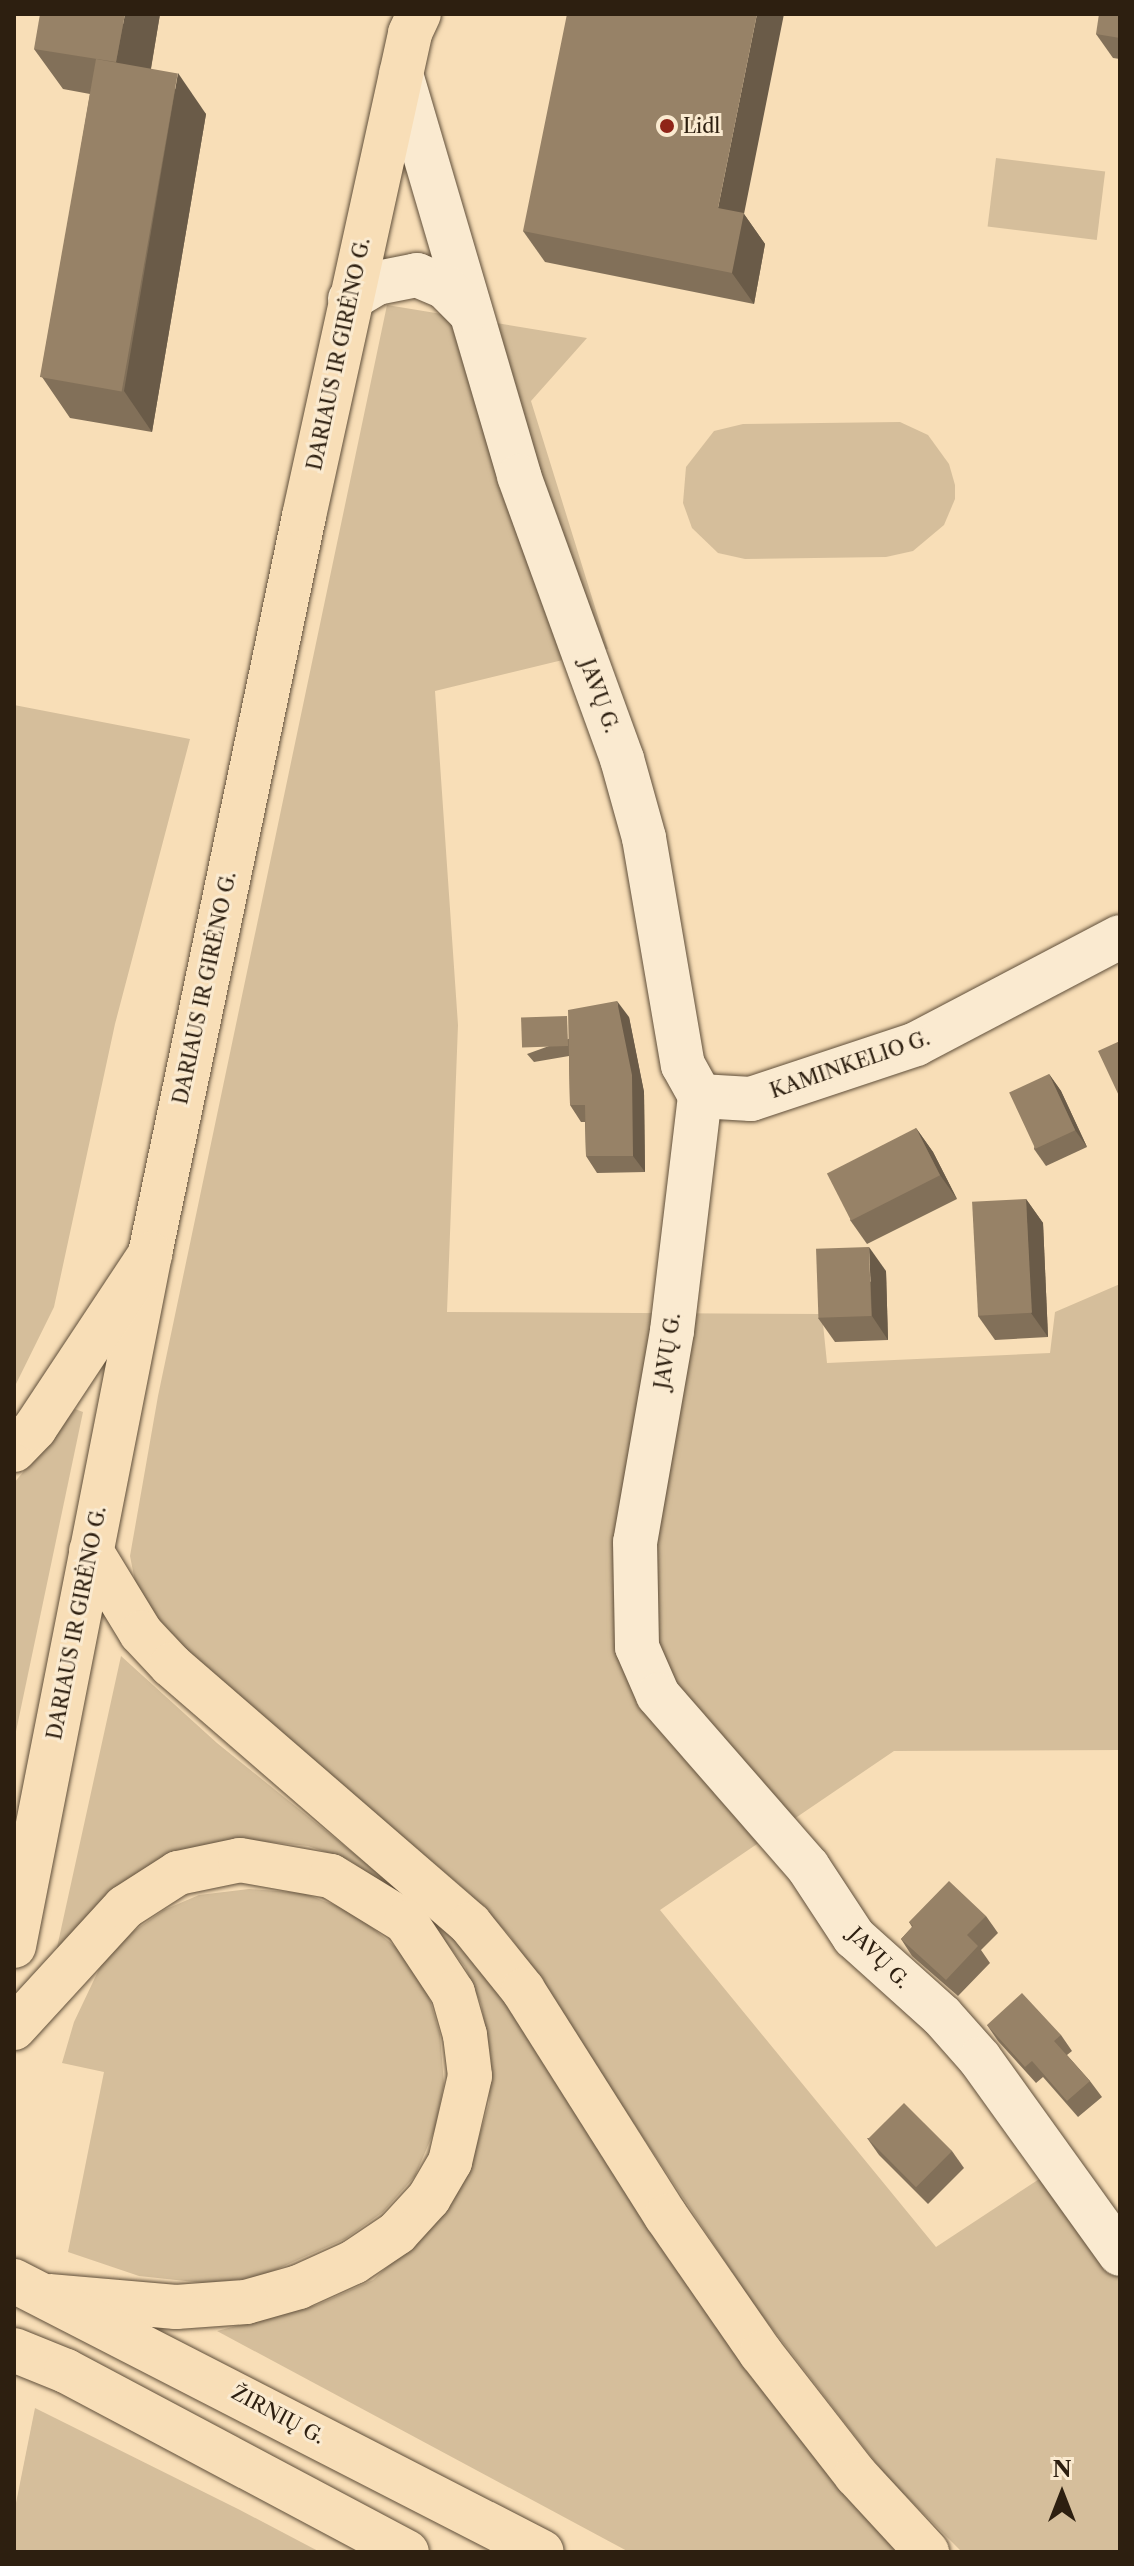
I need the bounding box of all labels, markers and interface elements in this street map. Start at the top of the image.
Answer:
place label: Lidl [683,114,720,138]
marker: Lidl [658,117,676,135]
street label: DARIAUS IR GIRĖNO G. [303,235,375,473]
street label: JAVŲ G. [575,656,623,736]
street label: DARIAUS IR GIRĖNO G. [169,869,241,1107]
street label: KAMINKELIO G. [767,1026,933,1104]
street label: JAVŲ G. [650,1311,686,1391]
street label: DARIAUS IR GIRĖNO G. [43,1504,111,1742]
street label: JAVŲ G. [843,1922,915,1994]
street label: ŽIRNIŲ G. [228,2381,328,2449]
north arrow [1022,2454,1102,2534]
text: N [1052,2456,1072,2483]

